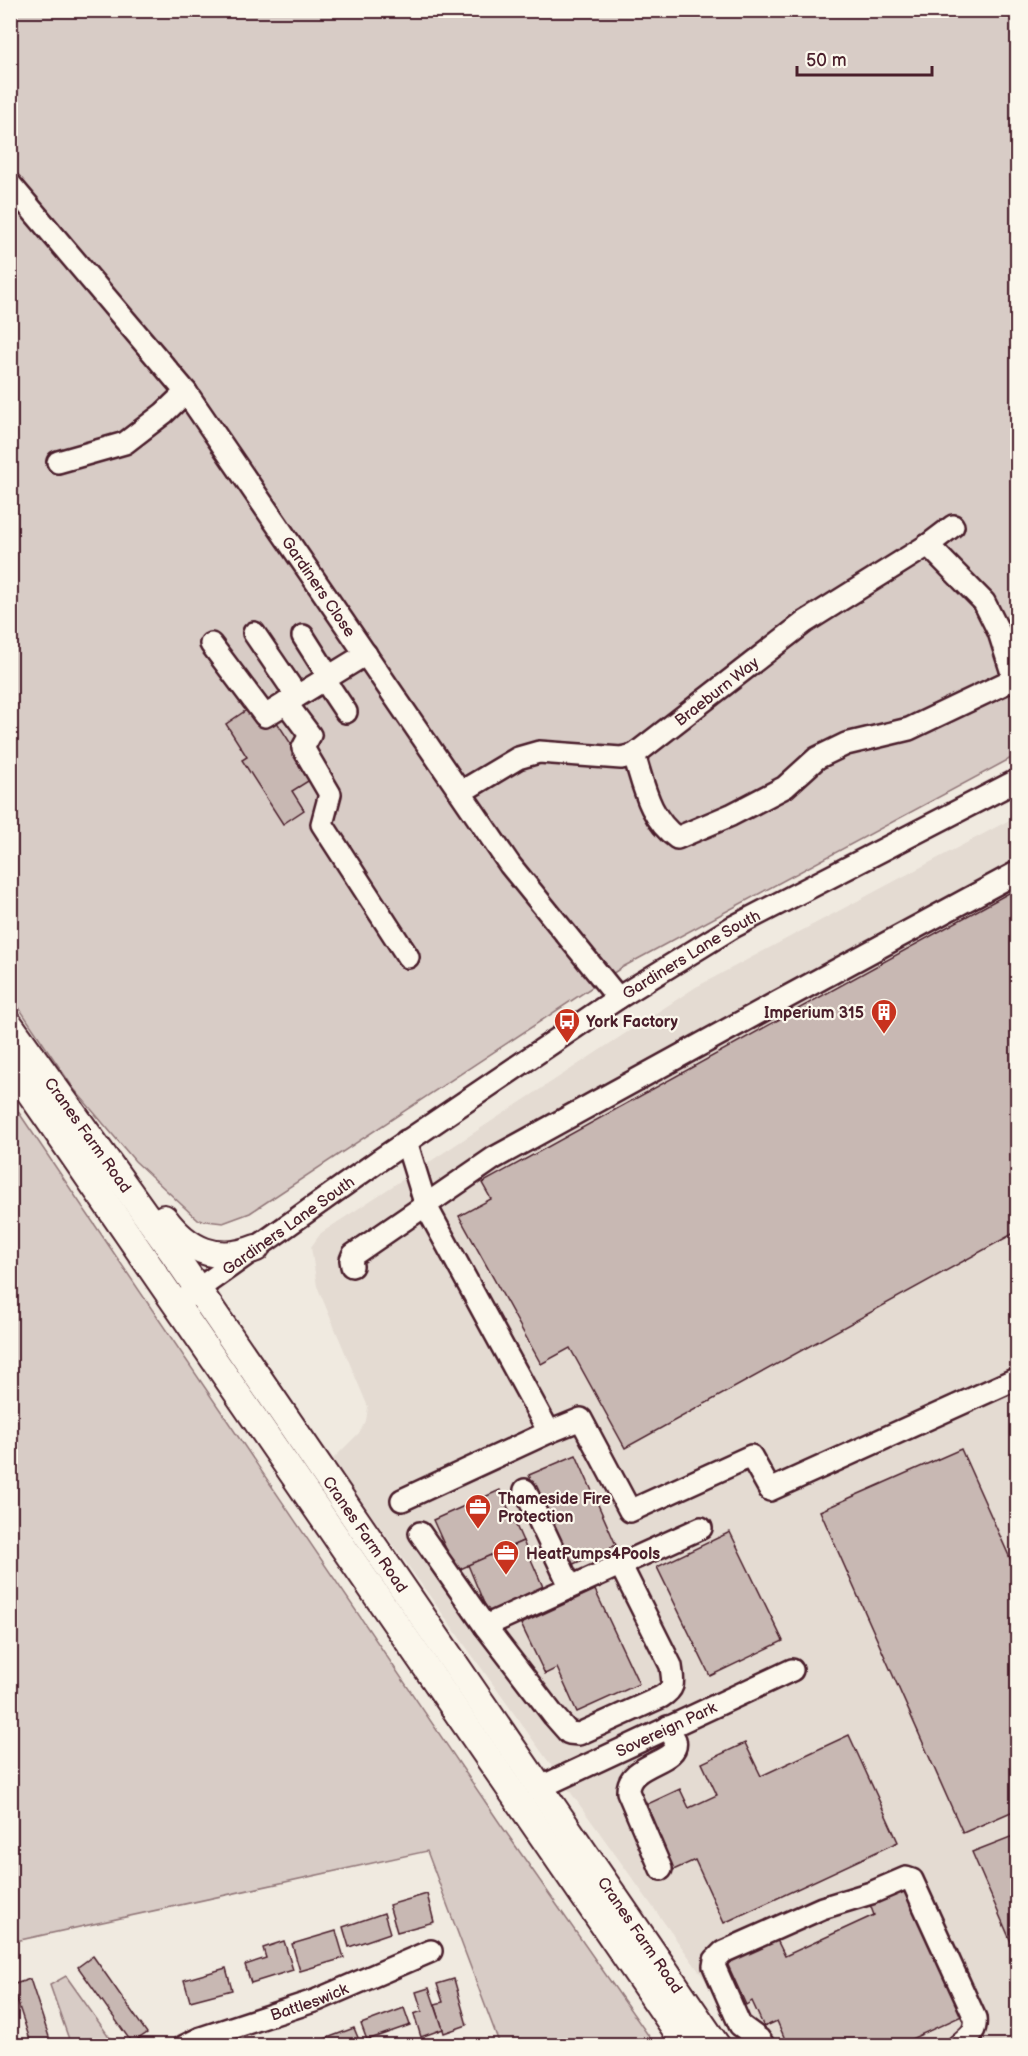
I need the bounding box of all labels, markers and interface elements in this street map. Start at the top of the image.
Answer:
scale bar [797,39,932,77]
text: 50 m [806,50,847,71]
street label: Gardiners Close [277,533,359,641]
street label: Braeburn Way [671,653,764,731]
street label: Gardiners Lane South [619,906,764,1004]
building icon: Imperium 315 [869,997,899,1035]
place label: Imperium 315 [764,1004,864,1023]
bus stop icon: York Factory [552,1006,582,1044]
place label: York Factory [586,1013,679,1032]
street label: Cranes Farm Road [40,1074,135,1197]
street label: Gardiners Lane South [219,1173,359,1280]
street label: Cranes Farm Road [318,1473,411,1597]
place label: Thameside Fire Protection [498,1490,611,1527]
office icon: Thameside Fire Protection [463,1492,493,1530]
office icon: HeatPumps4Pools [491,1538,521,1576]
place label: HeatPumps4Pools [526,1545,660,1564]
street label: Sovereign Park [613,1698,720,1762]
street label: Cranes Farm Road [593,1874,686,1997]
street label: Battleswick [268,1980,352,2026]

